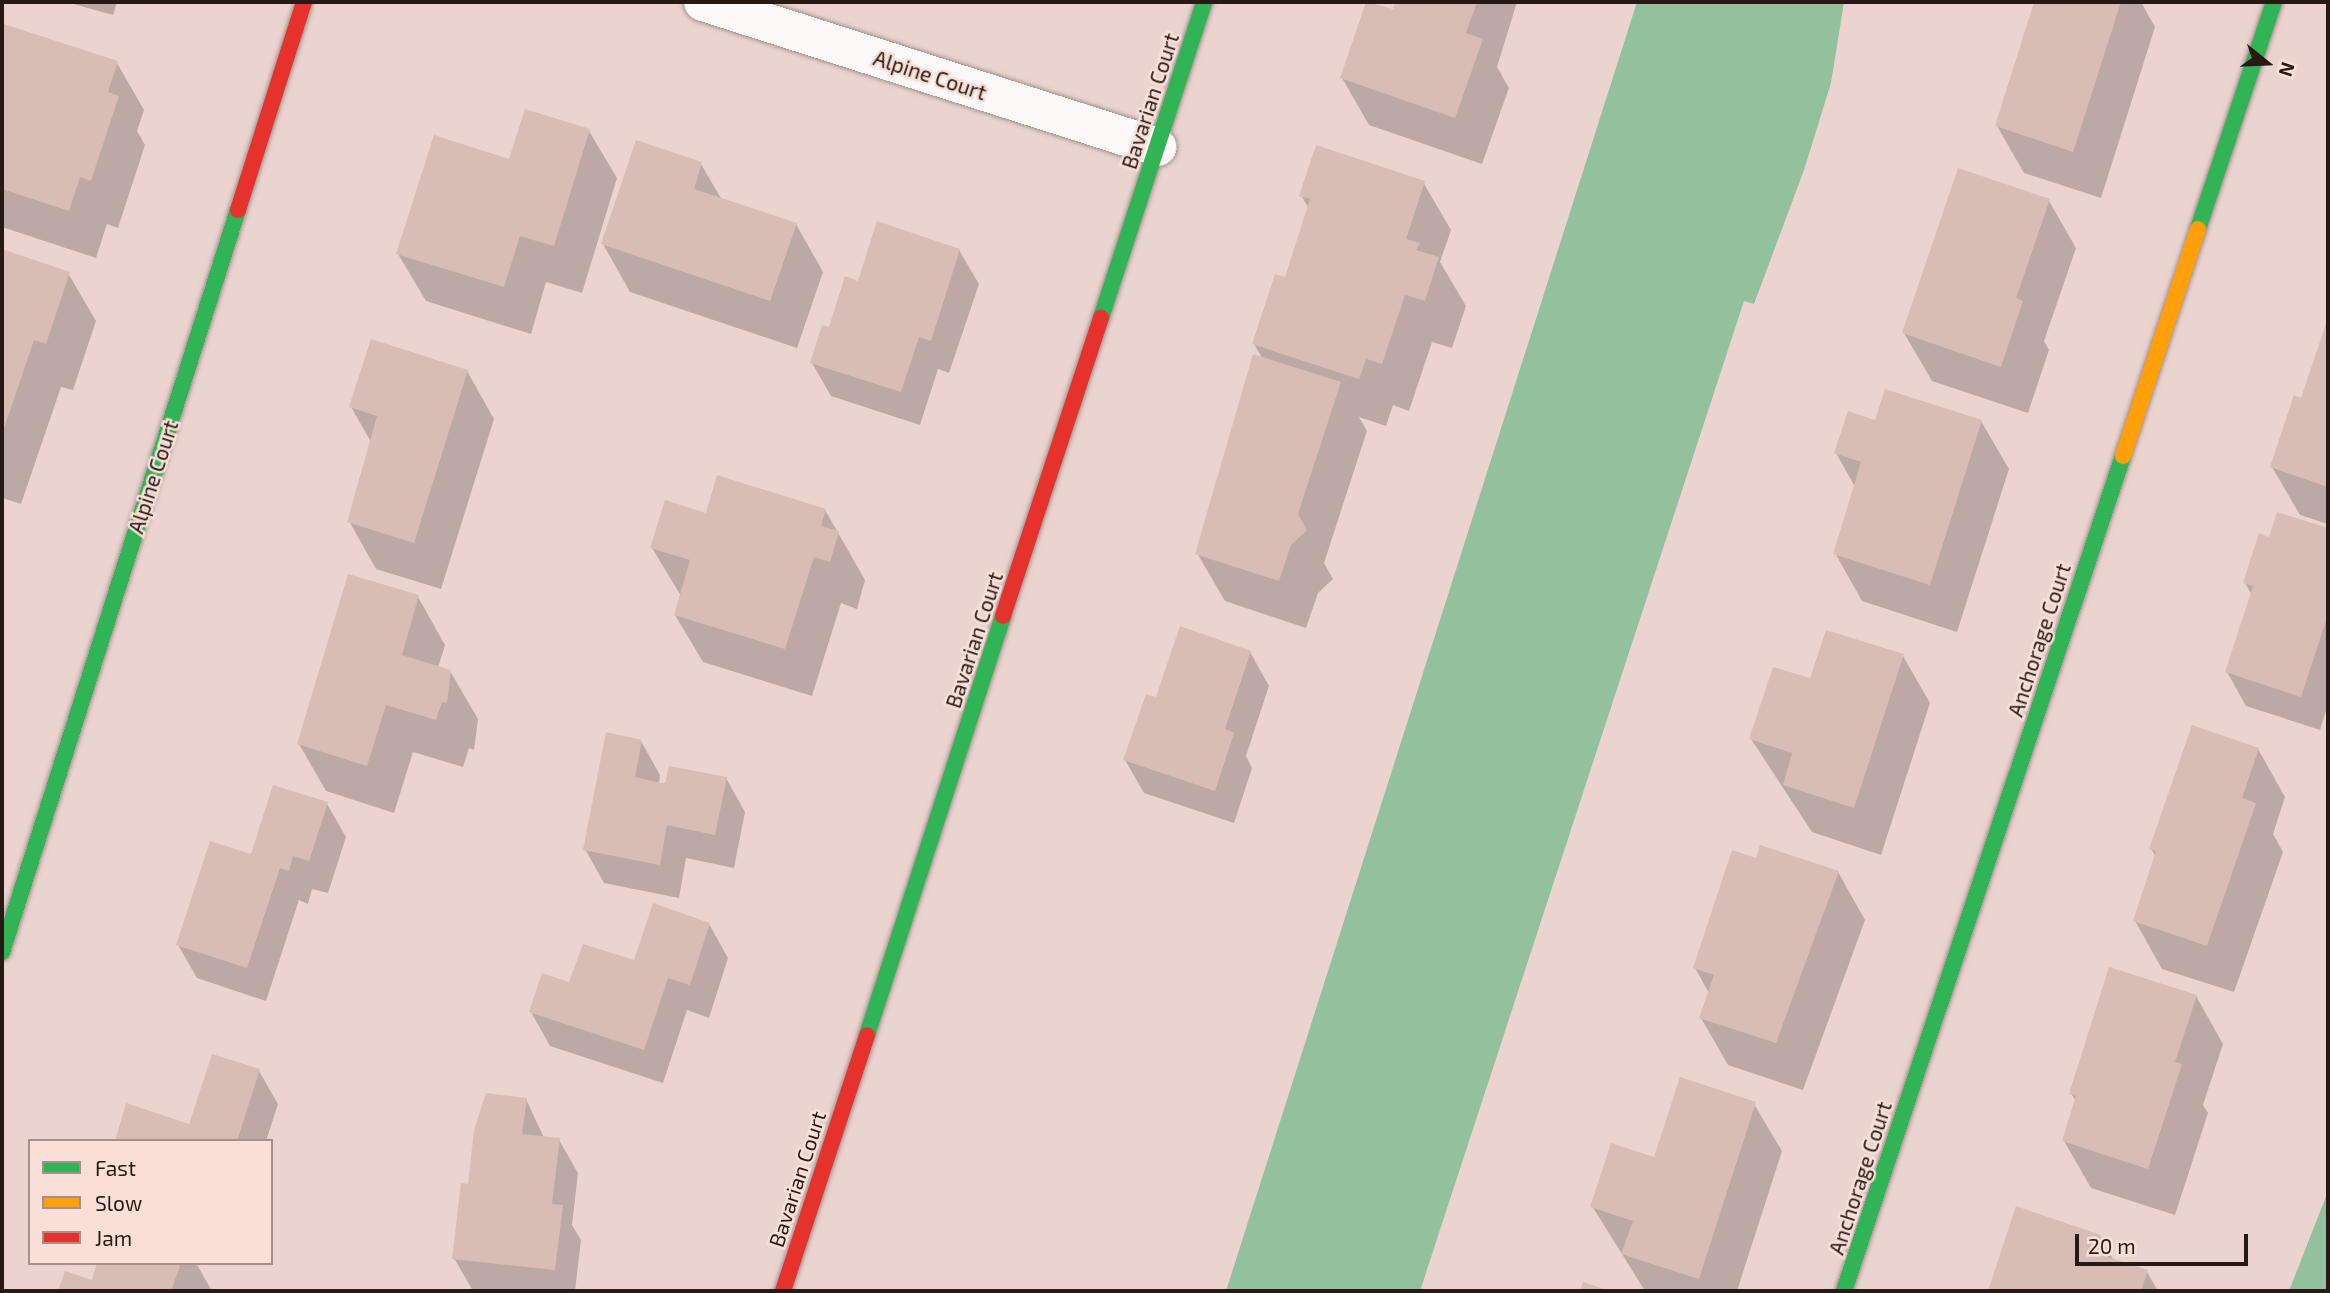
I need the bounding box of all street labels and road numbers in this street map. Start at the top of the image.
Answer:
street label: Bavarian Court [1116,30,1184,172]
street label: Alpine Court [870,45,990,105]
street label: Alpine Court [123,417,183,537]
street label: Anchorage Court [2002,560,2076,720]
street label: Bavarian Court [940,569,1008,711]
street label: Anchorage Court [1823,1098,1897,1258]
street label: Bavarian Court [763,1108,831,1250]

